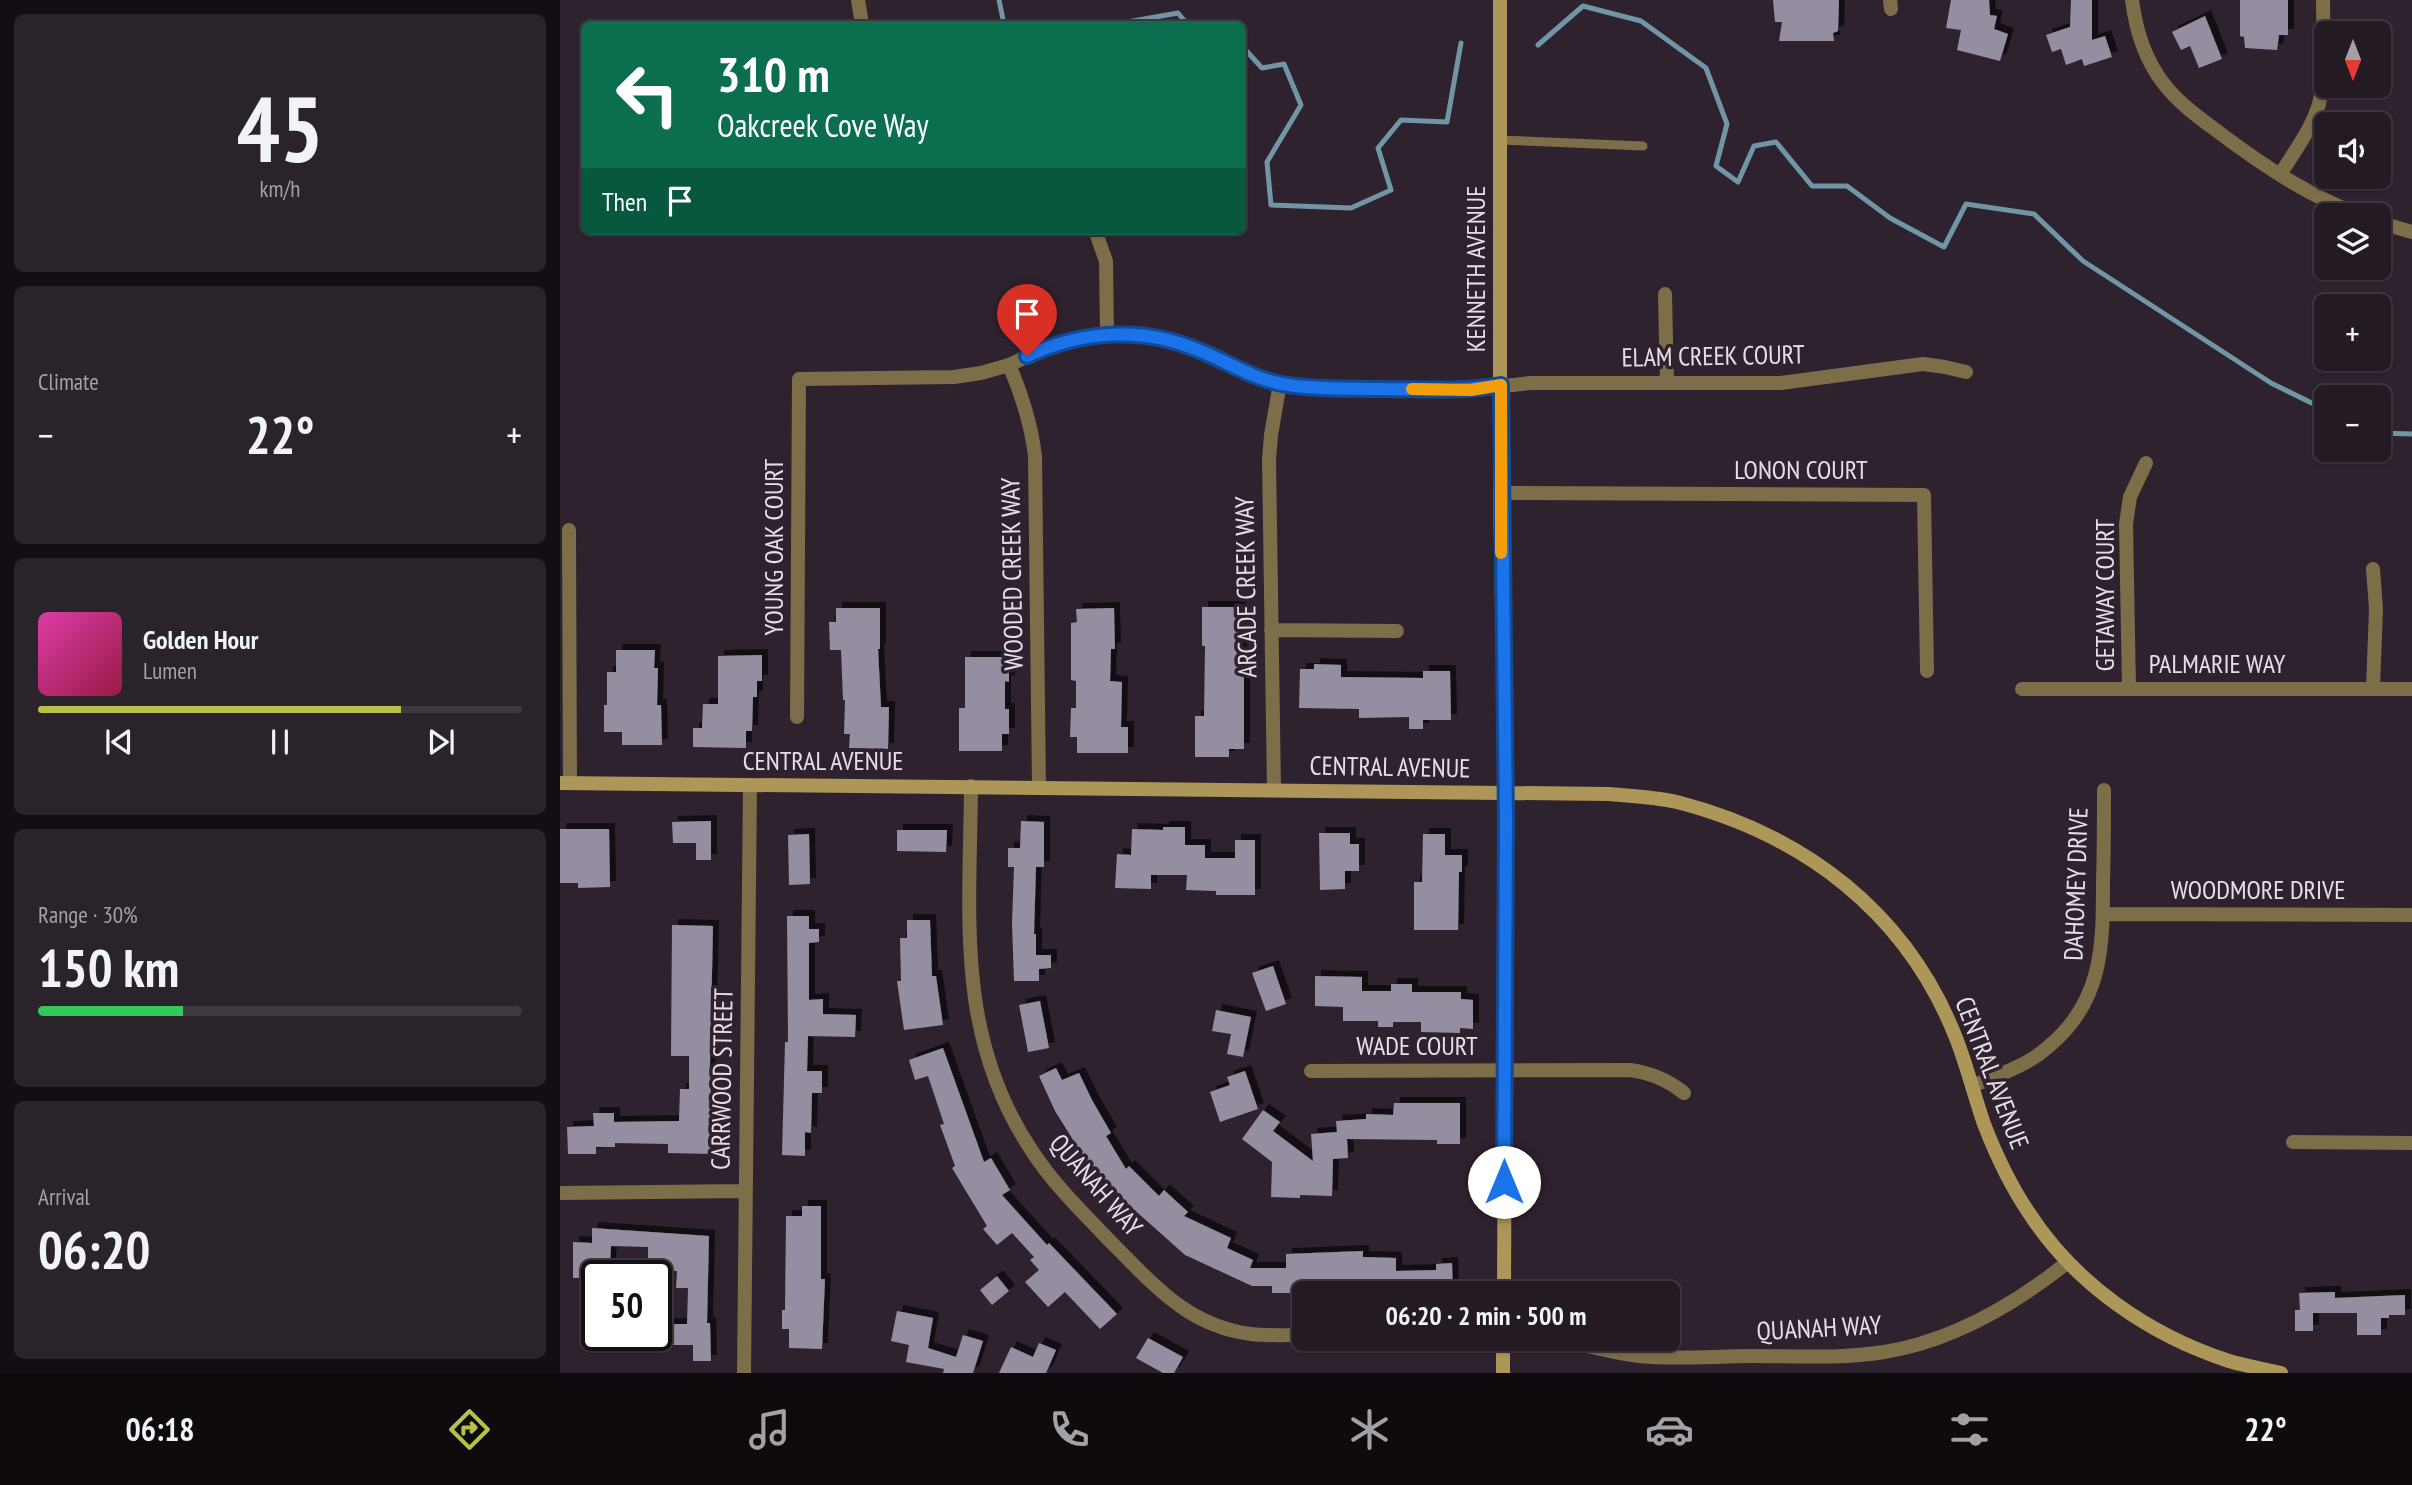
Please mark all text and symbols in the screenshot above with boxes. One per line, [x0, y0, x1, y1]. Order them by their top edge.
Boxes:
north arrow [2314, 21, 2390, 98]
map controls [2314, 21, 2391, 462]
text: 310 m [717, 42, 830, 106]
icon: left [602, 49, 693, 140]
text: 45 [237, 69, 324, 187]
text: Oakcreek Cove Way [717, 104, 929, 146]
button: sound [2314, 112, 2391, 189]
text: km/h [260, 174, 300, 203]
icon: arrive [661, 182, 699, 220]
text: Then [602, 185, 647, 218]
street label: KENNETH AVENUE [1459, 186, 1492, 352]
button: layers [2314, 203, 2391, 280]
pin [997, 284, 1057, 356]
button: + [2314, 294, 2391, 371]
icon: arrive [1008, 295, 1046, 333]
street label: ELAM CREEK COURT [1621, 337, 1805, 374]
text: Climate [38, 367, 99, 396]
button: − [2314, 385, 2391, 462]
text: 22° [246, 401, 314, 468]
text: − [38, 410, 54, 459]
text: + [506, 410, 522, 459]
street label: LONON COURT [1734, 453, 1868, 486]
street label: YOUNG OAK COURT [757, 458, 790, 635]
street label: WOODED CREEK WAY [993, 477, 1030, 671]
street label: ARCADE CREEK WAY [1227, 496, 1264, 678]
street label: GETAWAY COURT [2088, 518, 2121, 671]
text: Golden Hour [143, 623, 258, 656]
street label: PALMARIE WAY [2149, 647, 2285, 680]
text: Lumen [143, 656, 197, 685]
icon: previous [100, 723, 138, 761]
icon: pause [261, 723, 299, 761]
icon: next [422, 723, 460, 761]
street label: CENTRAL AVENUE [743, 744, 903, 777]
street label: CENTRAL AVENUE [1309, 749, 1471, 784]
street label: DAHOMEY DRIVE [2056, 807, 2095, 961]
street label: WOODMORE DRIVE [2171, 873, 2345, 906]
text: Range · 30% [38, 900, 138, 929]
text: 150 km [38, 934, 179, 1001]
street label: CARRWOOD STREET [703, 988, 740, 1170]
street label: CENTRAL AVENUE [1948, 992, 2037, 1154]
street label: WADE COURT [1356, 1029, 1478, 1062]
street label: QUANAH WAY [1043, 1127, 1150, 1243]
position arrow [1467, 1145, 1541, 1219]
text: Arrival [38, 1182, 90, 1211]
text: 06:20 [38, 1216, 150, 1283]
speed limit sign: 50 [581, 1260, 672, 1351]
text: 06:20 · 2 min · 500 m [1386, 1299, 1586, 1332]
street label: QUANAH WAY [1756, 1308, 1882, 1347]
icon: directions [445, 1405, 494, 1454]
icon: music [745, 1405, 794, 1454]
icon: phone [1045, 1405, 1094, 1454]
icon: climate [1345, 1405, 1394, 1454]
icon: car [1645, 1405, 1694, 1454]
icon: filters [1945, 1405, 1994, 1454]
text: 06:18 [125, 1408, 195, 1450]
text: 22° [2244, 1408, 2287, 1450]

